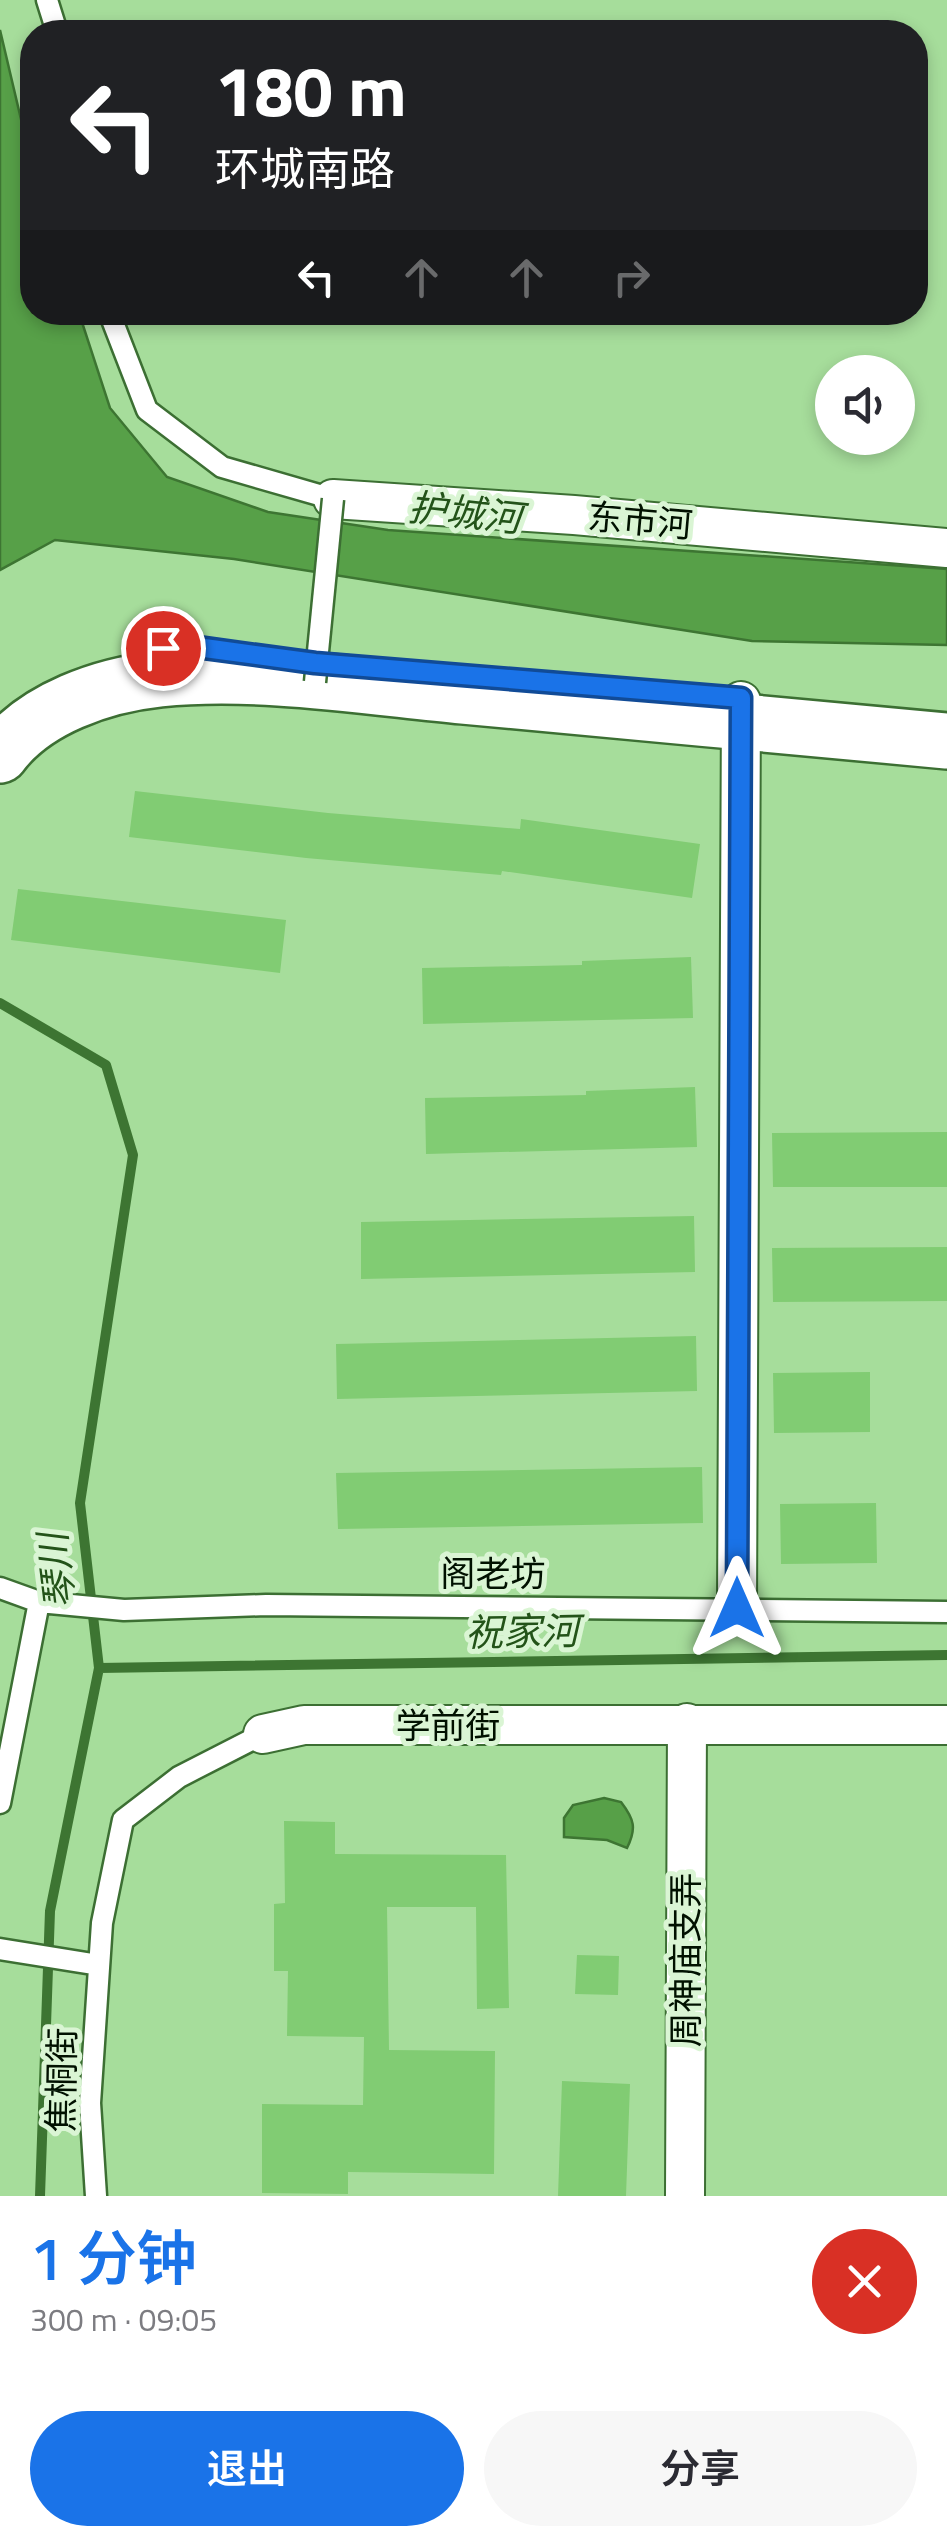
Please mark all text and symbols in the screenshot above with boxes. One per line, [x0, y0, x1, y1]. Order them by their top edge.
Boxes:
text: 180 m [215, 37, 407, 143]
icon: left [50, 60, 180, 190]
text: 环城南路 [215, 134, 395, 202]
icon: left [289, 250, 344, 305]
icon: ahead [394, 250, 449, 305]
icon: ahead [499, 250, 554, 305]
icon: right [604, 250, 659, 305]
map controls [815, 355, 915, 455]
button: sound [815, 355, 915, 455]
water label: 护城河 [405, 477, 532, 548]
street label: 东市河 [585, 489, 695, 551]
pin [121, 606, 206, 691]
icon: arrive [136, 621, 191, 676]
water label: 琴川 [22, 1526, 89, 1612]
street label: 阁老坊 [440, 1546, 546, 1600]
position arrow [685, 1556, 789, 1660]
water label: 祝家河 [464, 1601, 586, 1661]
street label: 学前街 [395, 1698, 501, 1752]
street label: 周神庙支弄 [658, 1872, 712, 2048]
street label: 焦桐街 [33, 2027, 89, 2133]
text: 1 分钟 [30, 2212, 197, 2303]
button: close [812, 2229, 917, 2334]
text: 300 m · 09:05 [30, 2295, 217, 2343]
button: 退出 [30, 2411, 464, 2526]
button: 分享 [484, 2411, 917, 2526]

